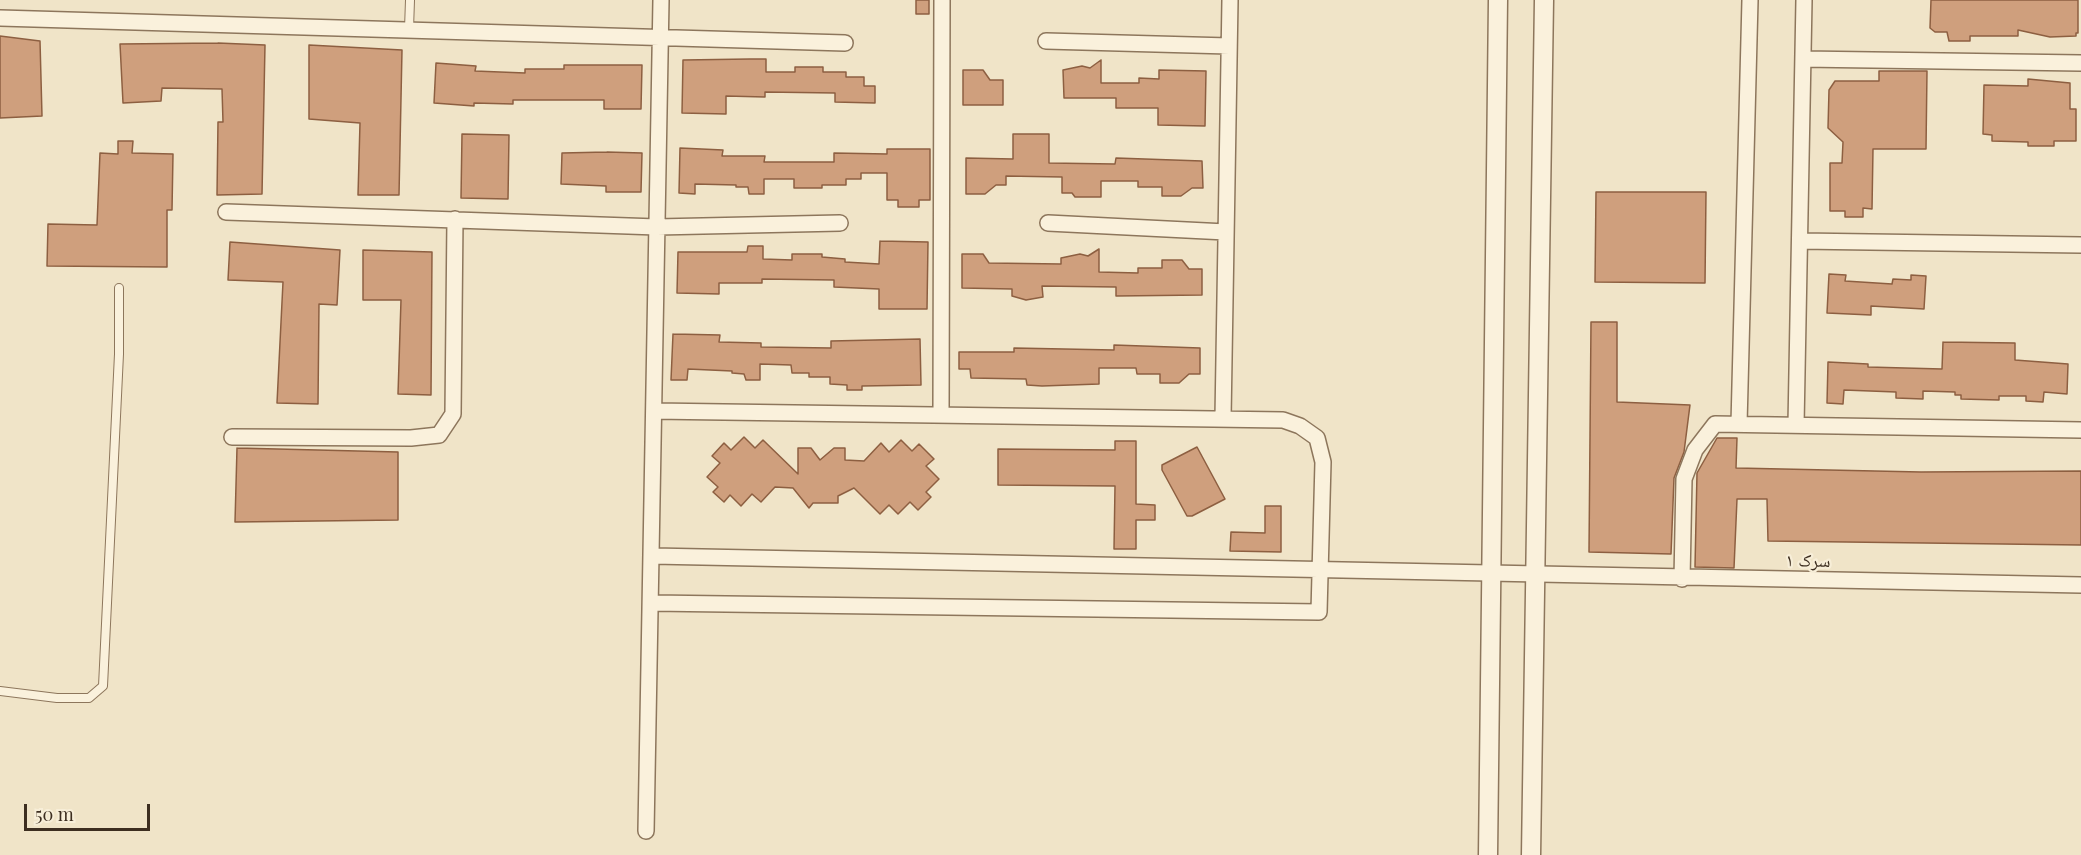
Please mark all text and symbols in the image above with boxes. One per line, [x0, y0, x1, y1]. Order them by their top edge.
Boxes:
street label: سرک ۱ [1785, 550, 1831, 572]
scale bar [27, 792, 153, 830]
text: 50 m [35, 802, 74, 826]

